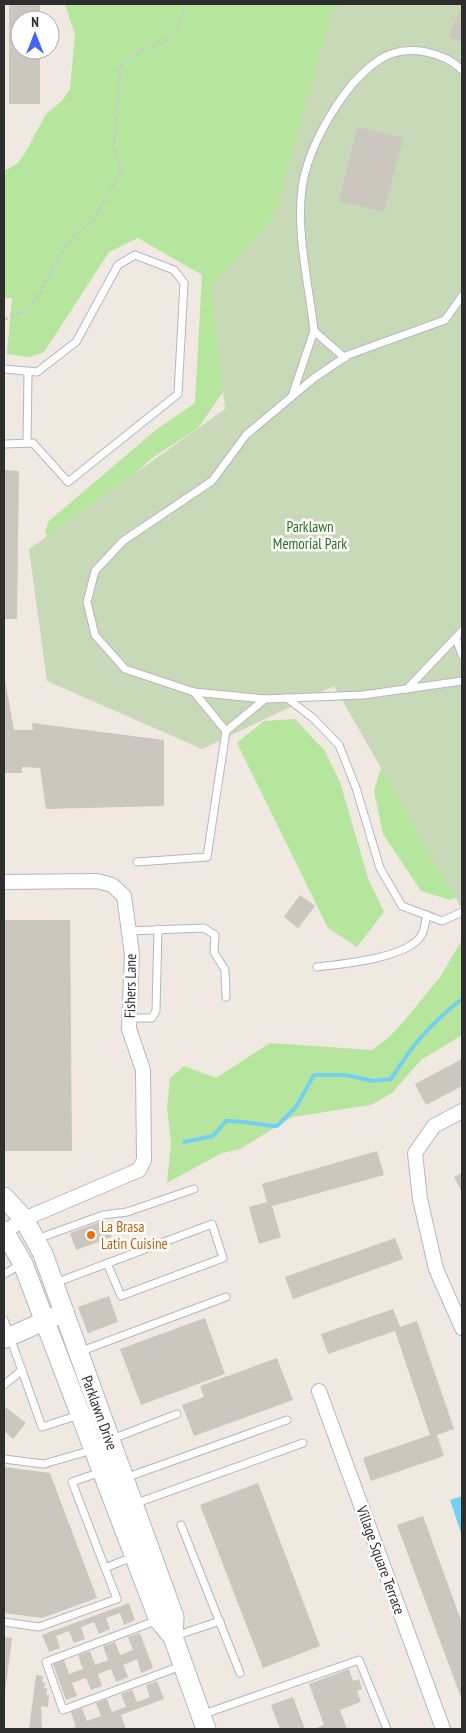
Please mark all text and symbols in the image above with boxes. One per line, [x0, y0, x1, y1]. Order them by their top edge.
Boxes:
north arrow [10, 10, 60, 60]
text: N [31, 13, 39, 31]
park label: Parklawn Memorial Park [273, 517, 347, 553]
street label: Fishers Lane [120, 954, 140, 1018]
place label: La Brasa Latin Cuisine [101, 1217, 168, 1253]
marker: La Brasa Latin Cuisine [85, 1229, 97, 1241]
street label: Parklawn Drive [78, 1373, 122, 1452]
street label: Village Square Terrace [352, 1502, 409, 1617]

